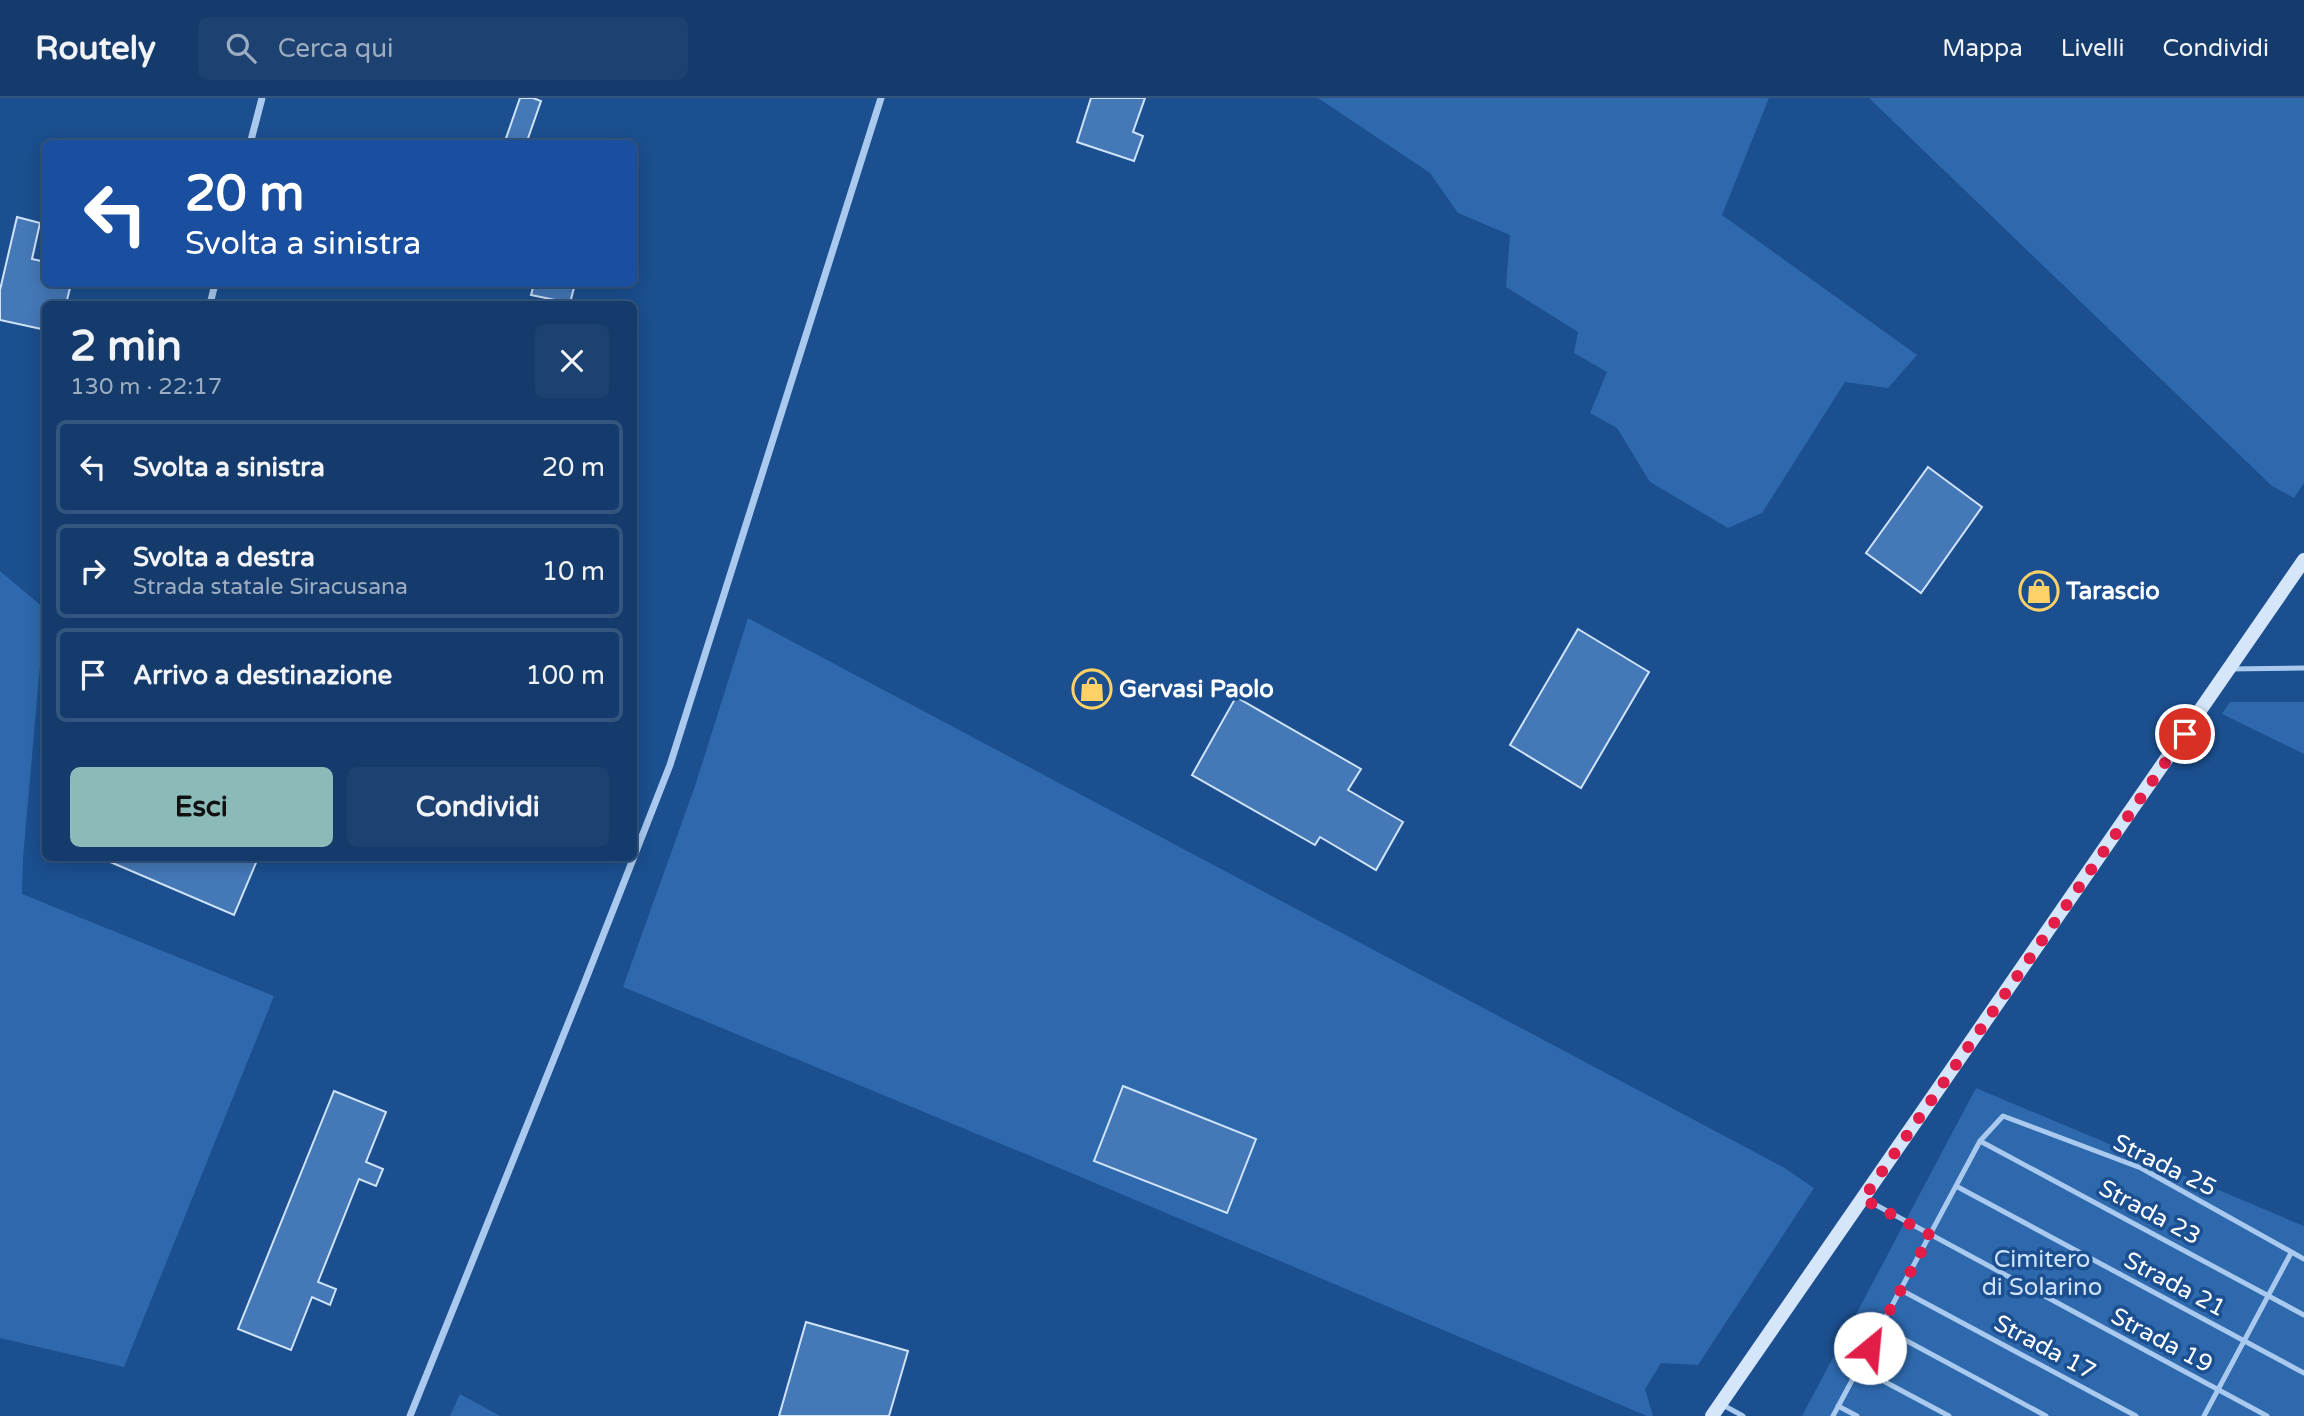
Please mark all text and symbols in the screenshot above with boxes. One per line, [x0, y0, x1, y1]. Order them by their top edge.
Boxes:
search box [198, 17, 688, 80]
text: Routely [35, 29, 156, 68]
icon: search [222, 29, 260, 67]
text: Cerca qui [278, 33, 394, 64]
text: Mappa [1942, 34, 2023, 63]
text: Livelli [2061, 34, 2125, 63]
text: Condividi [2163, 34, 2269, 63]
text: 20 m [185, 165, 304, 224]
icon: left [70, 168, 161, 259]
text: Svolta a sinistra [185, 225, 421, 263]
text: 2 min [70, 321, 182, 372]
button: close [535, 324, 609, 398]
text: 130 m · 22:17 [70, 373, 222, 401]
icon: left [74, 448, 112, 486]
text: Svolta a sinistra [133, 452, 325, 483]
text: 20 m [542, 452, 605, 483]
text: Svolta a destra [133, 542, 315, 573]
icon: right [74, 552, 112, 590]
text: 10 m [542, 556, 605, 587]
shop icon: Tarascio [2018, 570, 2060, 612]
text: Strada statale Siracusana [133, 573, 408, 601]
place label: Tarascio [2065, 577, 2160, 606]
icon: arrive [74, 656, 112, 694]
text: Arrivo a destinazione [133, 660, 392, 691]
text: 100 m [525, 660, 605, 691]
shop icon: Gervasi Paolo [1071, 668, 1113, 710]
place label: Gervasi Paolo [1119, 675, 1274, 704]
pin [2155, 704, 2215, 764]
icon: arrive [2166, 715, 2204, 753]
button: Esci [70, 767, 333, 847]
button: Condividi [347, 767, 609, 847]
street label: Strada 25 [2108, 1128, 2221, 1203]
street label: Strada 23 [2094, 1174, 2206, 1251]
park label: Cimitero di Solarino [1982, 1245, 2102, 1302]
street label: Strada 21 [2119, 1246, 2231, 1323]
street label: Strada 19 [2106, 1302, 2218, 1379]
street label: Strada 17 [1989, 1309, 2101, 1386]
position arrow [1833, 1311, 1907, 1385]

